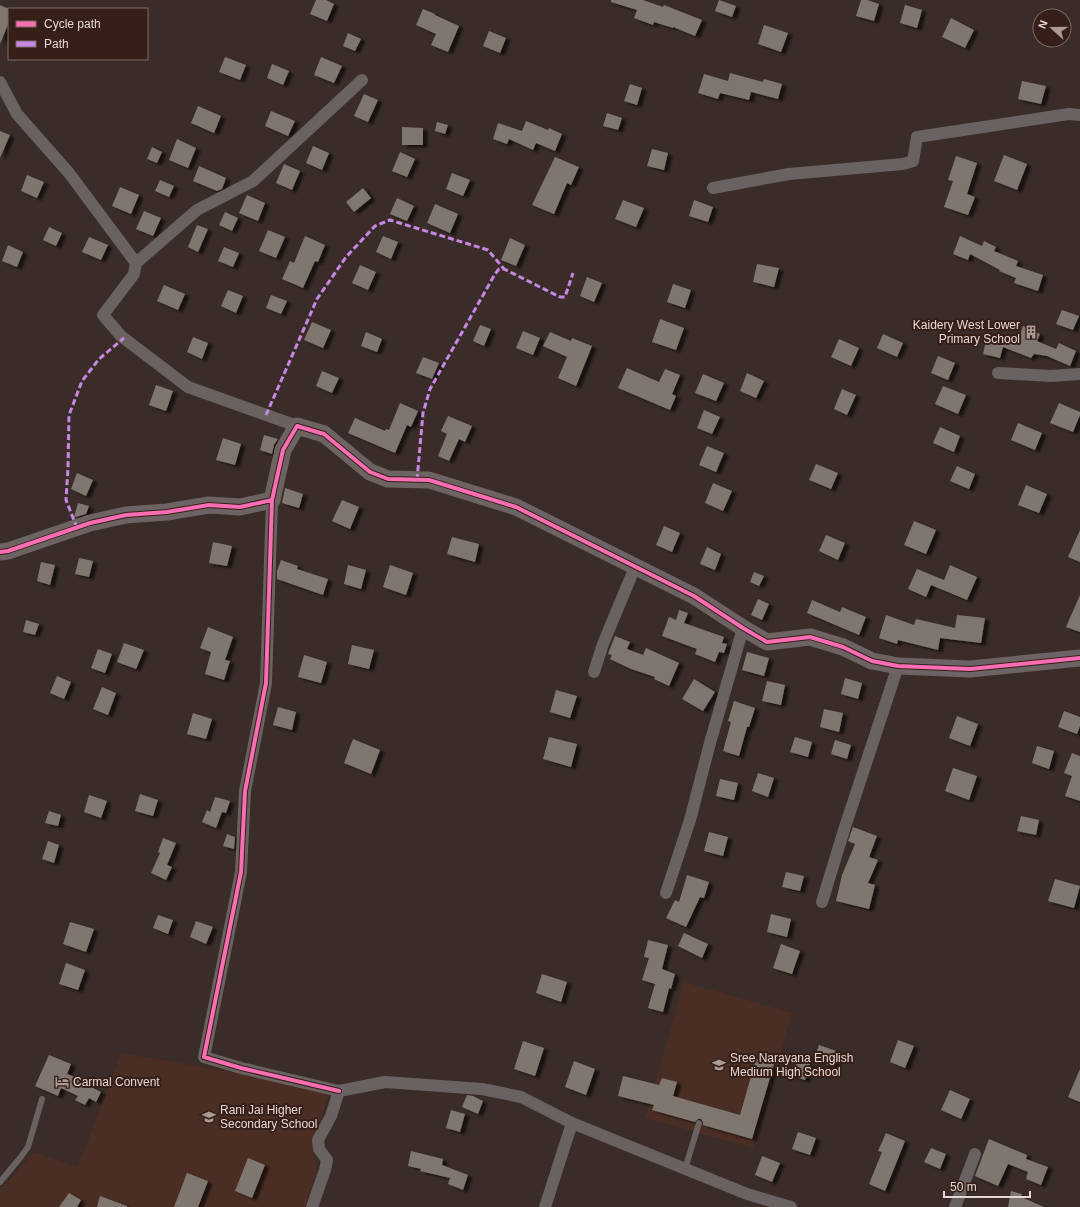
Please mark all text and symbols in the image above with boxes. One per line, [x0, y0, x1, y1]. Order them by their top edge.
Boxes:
legend [8, 8, 148, 60]
north arrow [1032, 8, 1072, 48]
text: Cycle path [44, 17, 101, 31]
text: N [1036, 19, 1050, 30]
text: Path [44, 37, 69, 51]
place label: Kaidery West Lower Primary School [913, 318, 1020, 346]
building icon: Kaidery West Lower Primary School [1023, 324, 1039, 340]
place label: Sree Narayana English Medium High School [730, 1051, 853, 1079]
school or university icon: Sree Narayana English Medium High School [711, 1057, 727, 1073]
hotel icon: Carmal Convent [54, 1074, 70, 1090]
place label: Carmal Convent [73, 1075, 160, 1089]
place label: Rani Jai Higher Secondary School [220, 1103, 317, 1131]
school or university icon: Rani Jai Higher Secondary School [201, 1109, 217, 1125]
scale bar [944, 1173, 1030, 1199]
text: 50 m [950, 1180, 977, 1194]

